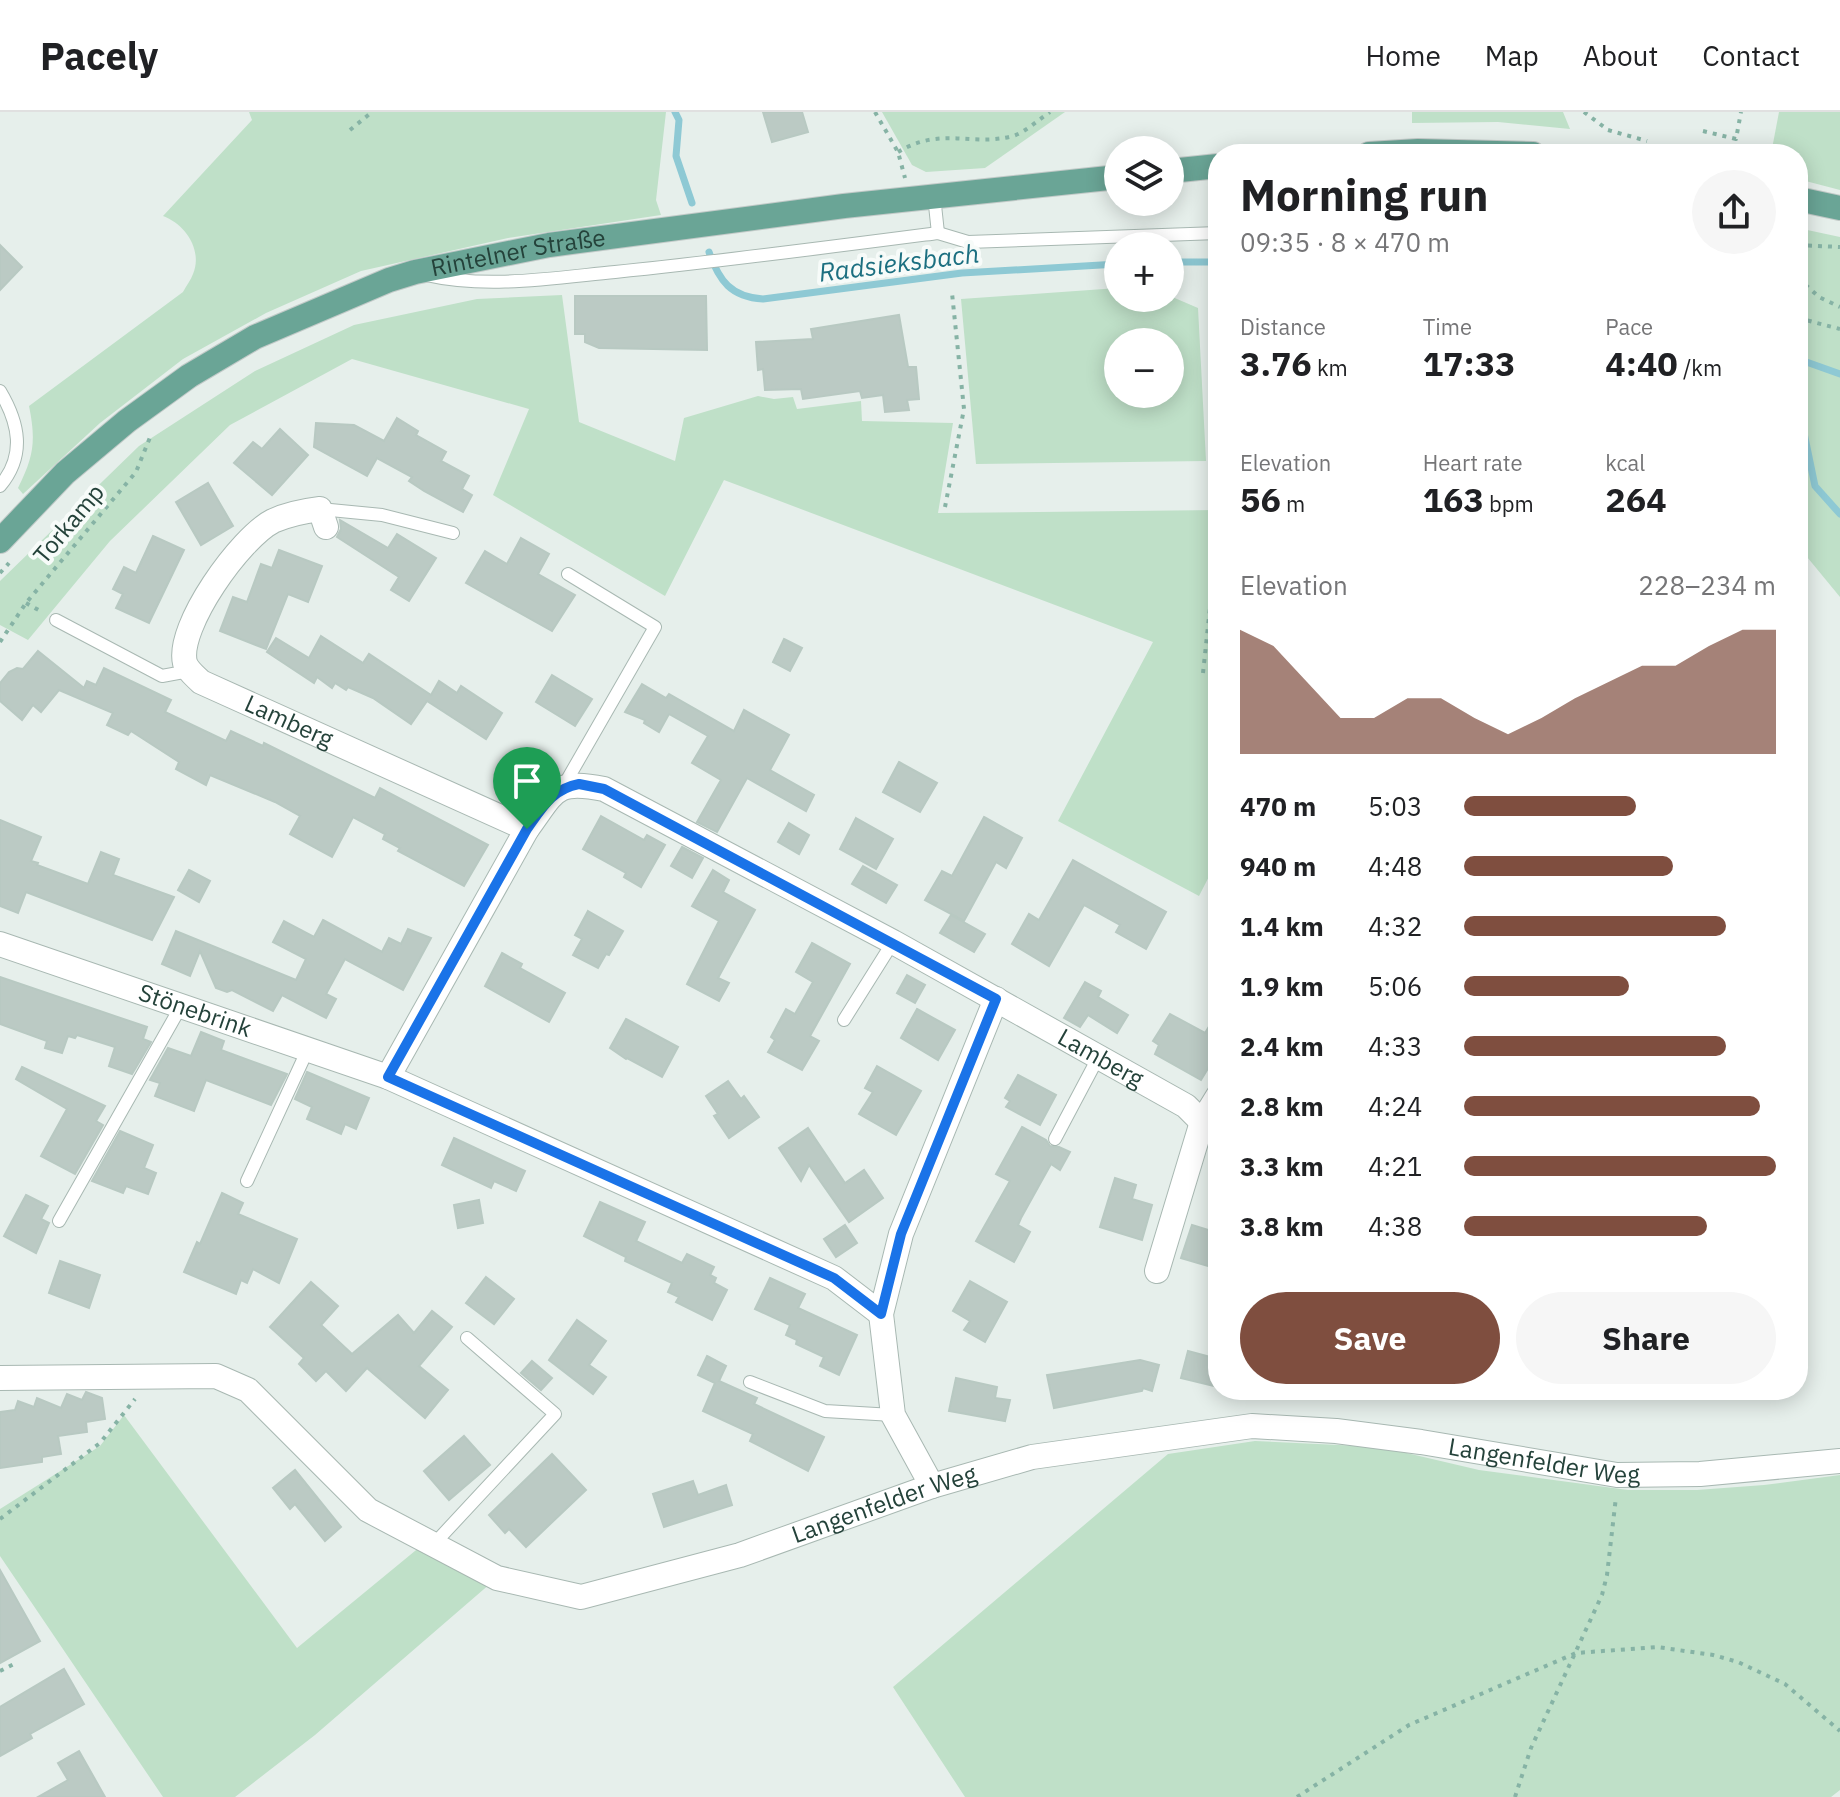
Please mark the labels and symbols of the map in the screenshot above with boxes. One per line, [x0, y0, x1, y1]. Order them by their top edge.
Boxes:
street label: Rintelner Straße [428, 221, 607, 283]
water label: Radsieksbach [817, 235, 981, 289]
street label: Torkamp [26, 477, 111, 570]
street label: Lamberg [240, 687, 339, 755]
pin [493, 747, 561, 829]
street label: Stönebrink [134, 976, 256, 1044]
street label: Lamberg [1052, 1020, 1150, 1094]
street label: Langenfelder Weg [1446, 1430, 1640, 1490]
street label: Langenfelder Weg [787, 1457, 980, 1550]

